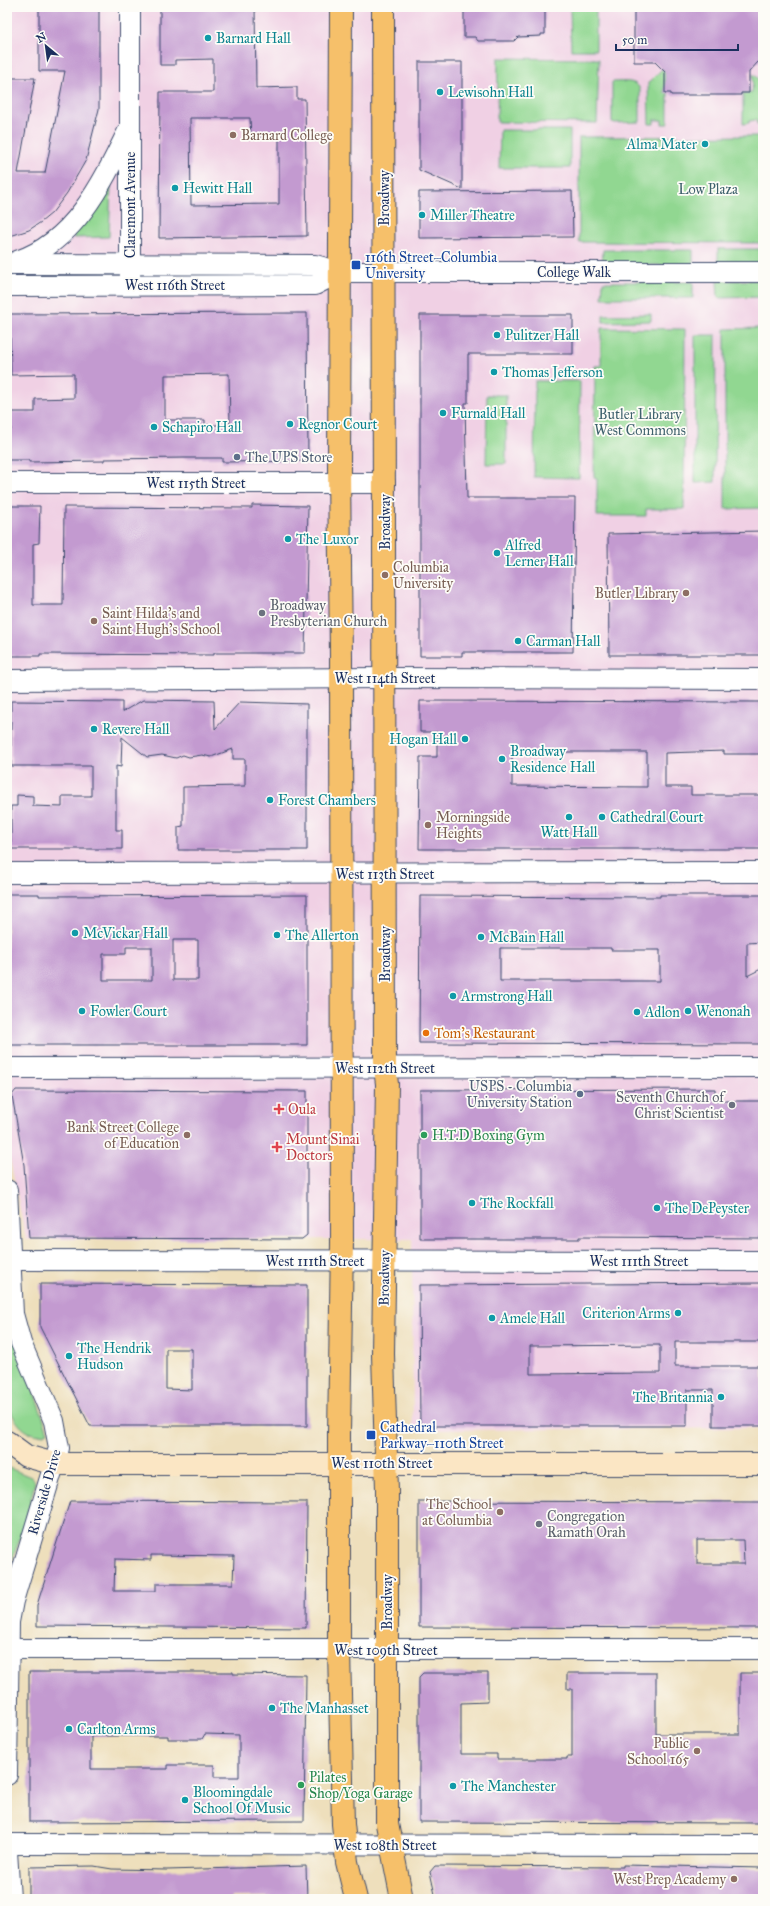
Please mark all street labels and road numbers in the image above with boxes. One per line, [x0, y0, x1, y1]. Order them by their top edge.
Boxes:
street label: Claremont Avenue [122, 152, 139, 258]
street label: Broadway [376, 170, 393, 226]
street label: College Walk [537, 264, 612, 281]
street label: West 116th Street [125, 277, 225, 294]
street label: West 115th Street [146, 475, 246, 492]
street label: Broadway [377, 494, 394, 550]
street label: West 114th Street [334, 670, 436, 687]
street label: West 113th Street [336, 866, 434, 883]
street label: Broadway [377, 926, 394, 982]
street label: West 112th Street [335, 1060, 435, 1077]
street label: Broadway [376, 1250, 393, 1306]
street label: West 111th Street [266, 1253, 364, 1270]
street label: West 111th Street [590, 1253, 688, 1270]
street label: Riverside Drive [24, 1447, 65, 1537]
street label: West 110th Street [331, 1455, 433, 1472]
street label: Broadway [379, 1574, 396, 1630]
street label: West 109th Street [334, 1642, 438, 1659]
street label: West 108th Street [333, 1837, 437, 1854]

